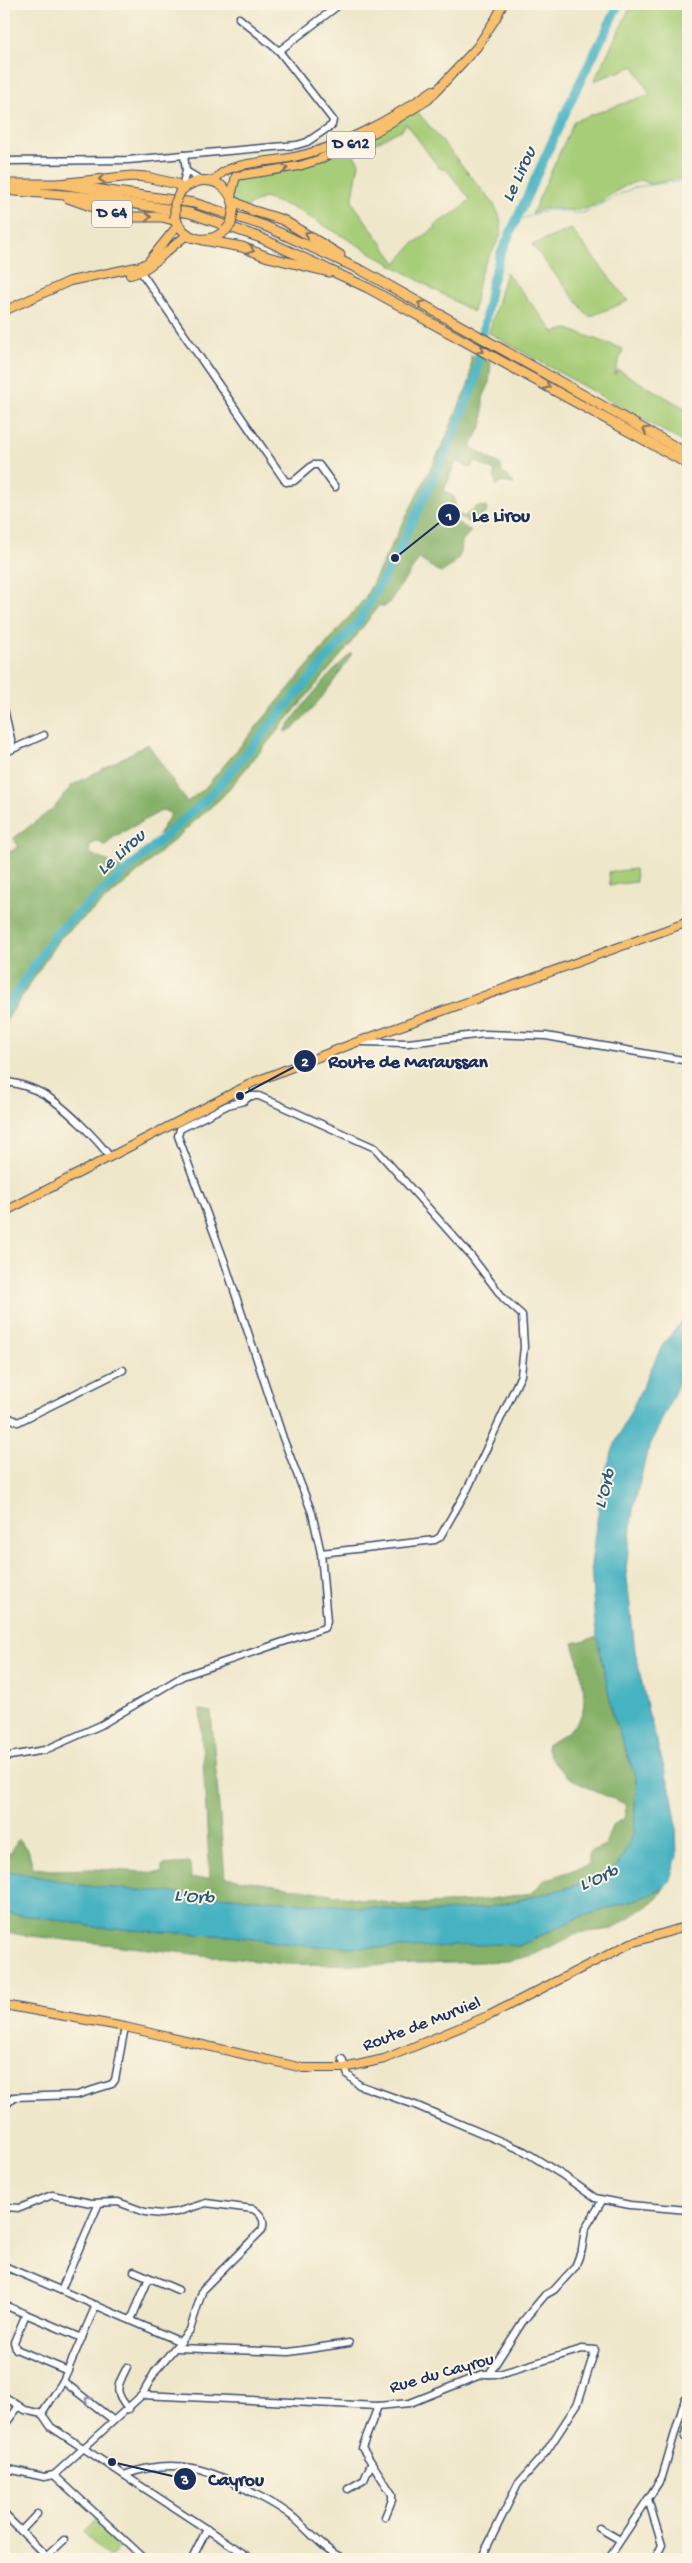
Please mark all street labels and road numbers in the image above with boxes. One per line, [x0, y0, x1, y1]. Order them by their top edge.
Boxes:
road number: D 612 [327, 132, 375, 158]
road number: D 64 [92, 200, 132, 228]
street label: Route de Murviel [360, 1993, 484, 2057]
street label: Rue du Cayrou [387, 2349, 497, 2399]

